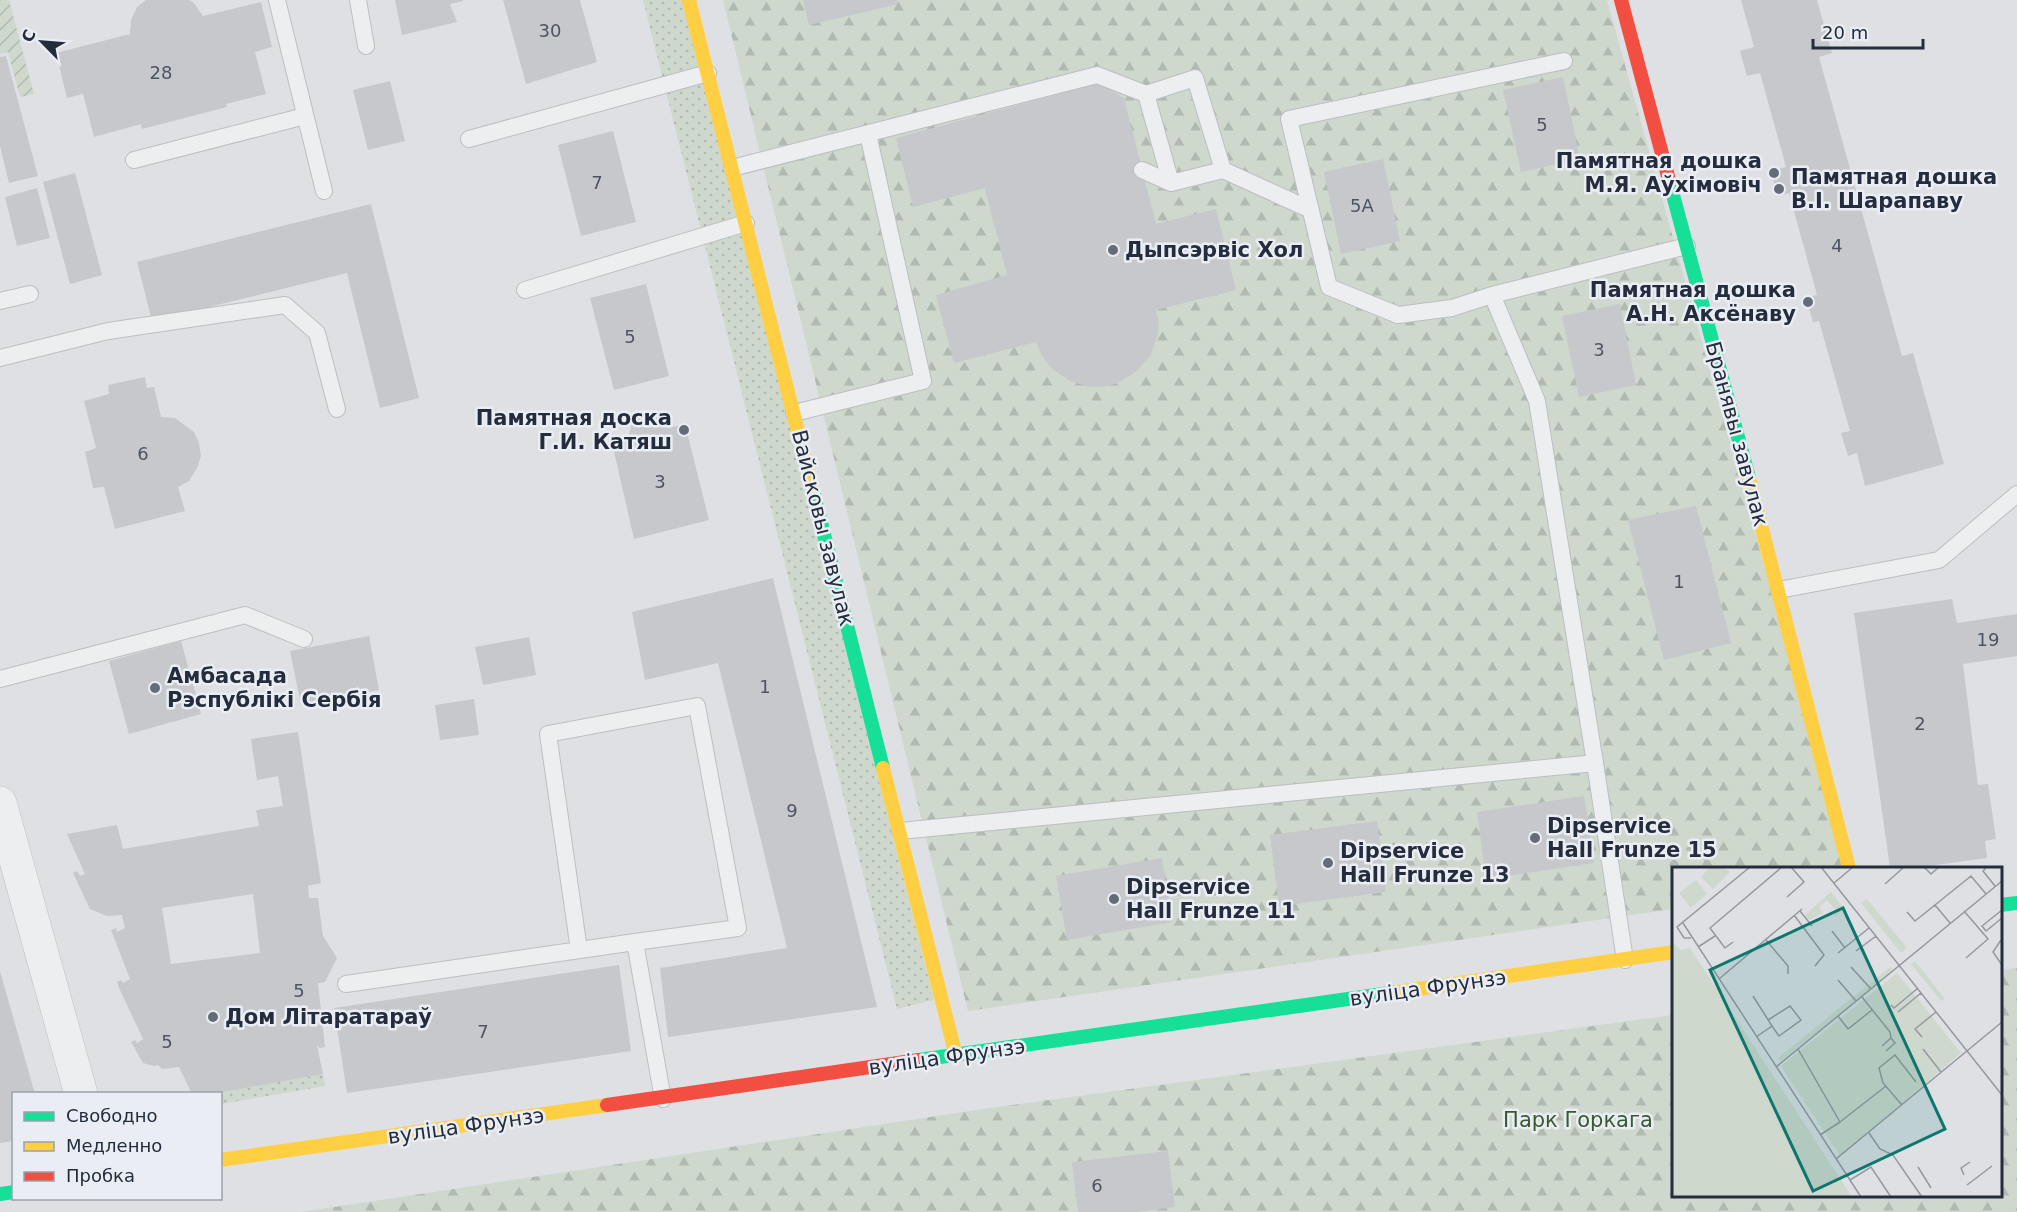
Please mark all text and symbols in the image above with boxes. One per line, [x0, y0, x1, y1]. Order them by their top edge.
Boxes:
north arrow [12, 12, 72, 72]
scale bar [1813, 12, 1922, 50]
house number: 30 [539, 20, 561, 41]
text: 20 m [1822, 22, 1868, 43]
text: С [18, 27, 40, 45]
house number: 28 [150, 62, 172, 83]
house number: 5 [1536, 114, 1548, 135]
place label: Памятная дошка М.Я. Аўхімовіч [1556, 149, 1762, 197]
place label: Памятная дошка В.І. Шарапаву [1791, 165, 1997, 213]
marker: Памятная дошка М.Я. Аўхімовіч [1767, 166, 1781, 180]
house number: 7 [591, 172, 603, 193]
marker: Памятная дошка В.І. Шарапаву [1772, 182, 1786, 196]
house number: 5А [1350, 195, 1375, 216]
house number: 4 [1831, 235, 1843, 256]
place label: Дыпсэрвіс Хол [1125, 238, 1303, 262]
marker: Дыпсэрвіс Хол [1106, 243, 1120, 257]
place label: Памятная дошка А.Н. Аксёнаву [1590, 278, 1796, 326]
marker: Памятная дошка А.Н. Аксёнаву [1801, 295, 1815, 309]
house number: 5 [624, 326, 636, 347]
house number: 3 [1593, 339, 1605, 360]
street label: Бранявы завулак [1701, 339, 1773, 529]
place label: Памятная доска Г.И. Катяш [476, 406, 672, 454]
marker: Памятная доска Г.И. Катяш [677, 423, 691, 437]
street label: Вайсковы завулак [787, 427, 859, 629]
house number: 6 [137, 443, 149, 464]
house number: 3 [654, 471, 666, 492]
house number: 1 [1673, 571, 1685, 592]
house number: 19 [1977, 629, 1999, 650]
place label: Амбасада Рэспублікі Сербія [167, 664, 382, 712]
house number: 1 [759, 676, 771, 697]
marker: Амбасада Рэспублікі Сербія [148, 681, 162, 695]
house number: 2 [1914, 713, 1926, 734]
house number: 9 [786, 800, 798, 821]
place label: Dipservice Hall Frunze 15 [1547, 814, 1717, 862]
marker: Dipservice Hall Frunze 15 [1528, 831, 1542, 845]
place label: Dipservice Hall Frunze 13 [1340, 839, 1510, 887]
marker: Dipservice Hall Frunze 13 [1321, 856, 1335, 870]
inset map [1672, 867, 2002, 1197]
place label: Dipservice Hall Frunze 11 [1126, 875, 1296, 923]
marker: Dipservice Hall Frunze 11 [1107, 892, 1121, 906]
street label: вуліца Фрунзэ [1348, 965, 1508, 1011]
house number: 5 [293, 980, 305, 1001]
place label: Дом Літаратараў [225, 1005, 432, 1029]
marker: Дом Літаратараў [206, 1010, 220, 1024]
house number: 7 [477, 1021, 489, 1042]
house number: 5 [161, 1031, 173, 1052]
street label: вуліца Фрунзэ [867, 1034, 1027, 1080]
legend [12, 1092, 222, 1200]
street label: вуліца Фрунзэ [386, 1103, 546, 1149]
text: Свободно [66, 1105, 158, 1126]
park label: Парк Горкага [1503, 1108, 1653, 1132]
text: Медленно [66, 1135, 162, 1156]
text: Пробка [66, 1165, 135, 1186]
house number: 6 [1091, 1175, 1103, 1196]

